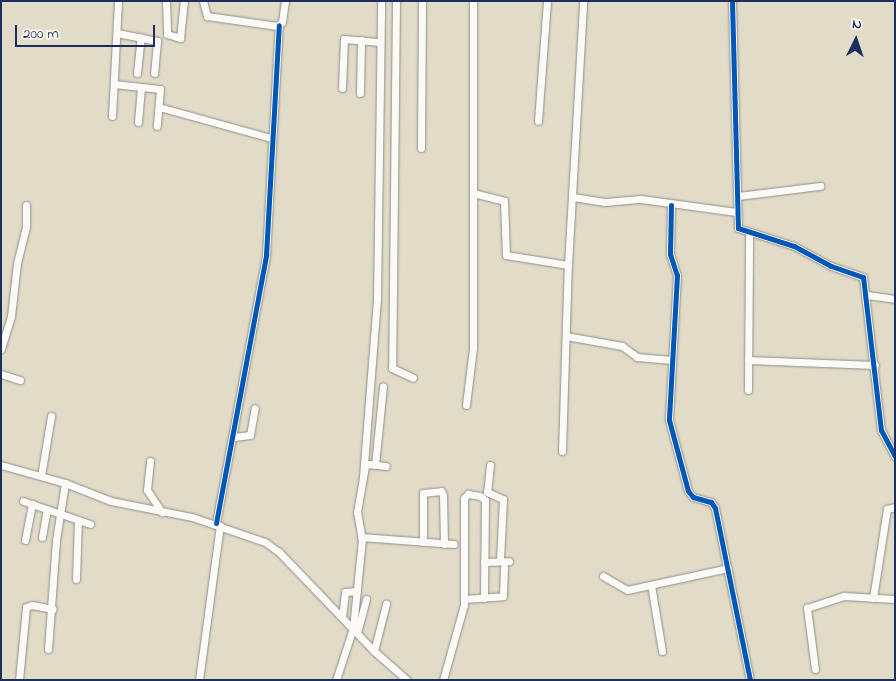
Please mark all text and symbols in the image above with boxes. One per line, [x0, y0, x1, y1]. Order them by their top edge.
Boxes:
text: N [852, 14, 863, 35]
scale bar [18, 15, 158, 47]
north arrow [831, 15, 881, 65]
text: 200 m [23, 23, 59, 45]

